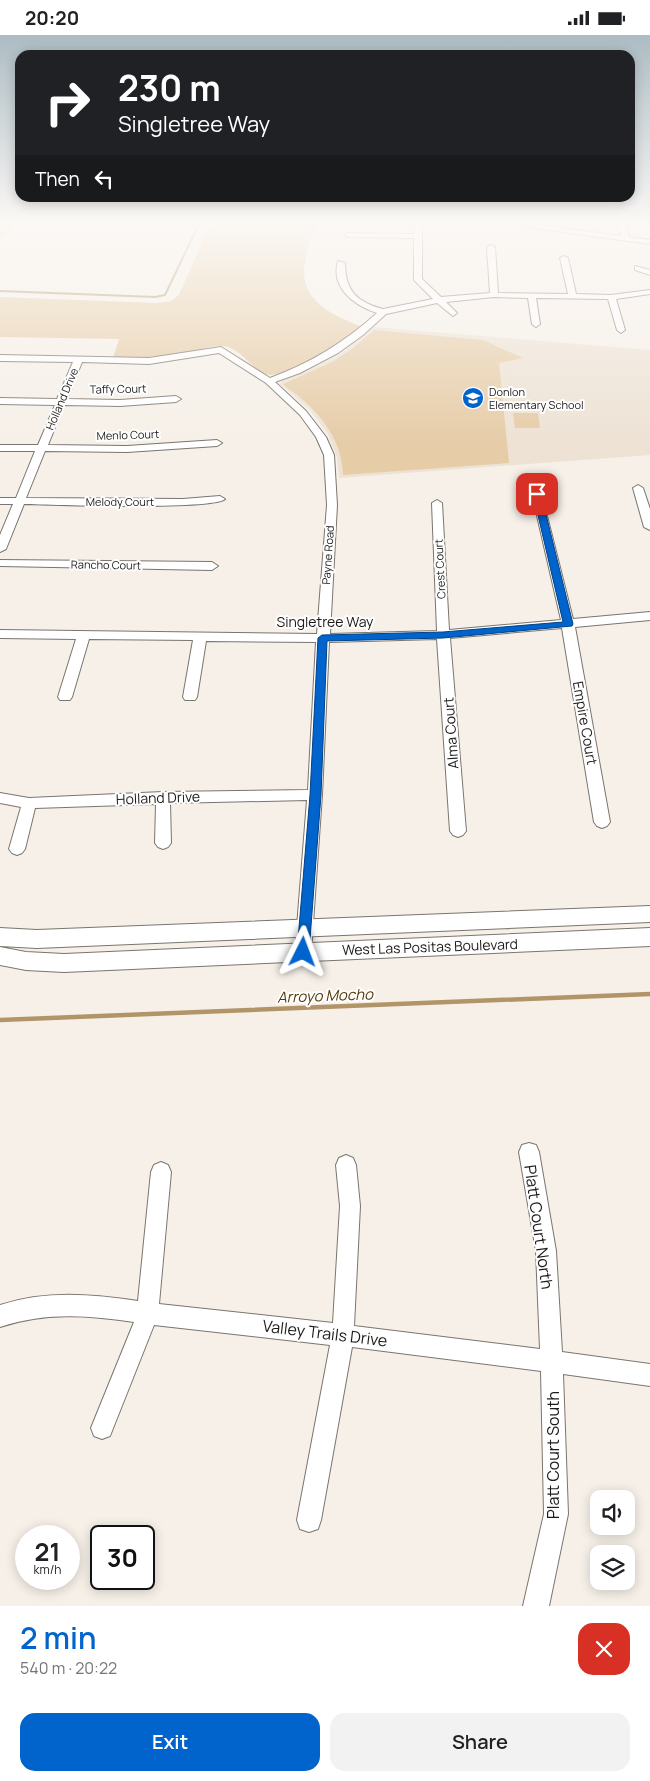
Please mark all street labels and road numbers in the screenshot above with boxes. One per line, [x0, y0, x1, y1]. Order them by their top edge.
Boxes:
street label: Holland Drive [42, 365, 82, 432]
street label: Taffy Court [90, 381, 146, 396]
street label: Menlo Court [96, 426, 160, 443]
street label: Melody Court [86, 494, 154, 509]
street label: Payne Road [318, 525, 337, 585]
street label: Crest Court [430, 539, 449, 599]
street label: Rancho Court [71, 556, 141, 573]
street label: Singletree Way [277, 612, 374, 631]
street label: Empire Court [569, 680, 602, 767]
street label: Alma Court [438, 696, 462, 770]
street label: Holland Drive [116, 787, 200, 808]
street label: West Las Positas Boulevard [342, 934, 518, 959]
street label: Platt Court North [519, 1163, 559, 1291]
street label: Valley Trails Drive [261, 1314, 389, 1352]
street label: Platt Court South [542, 1391, 564, 1519]

